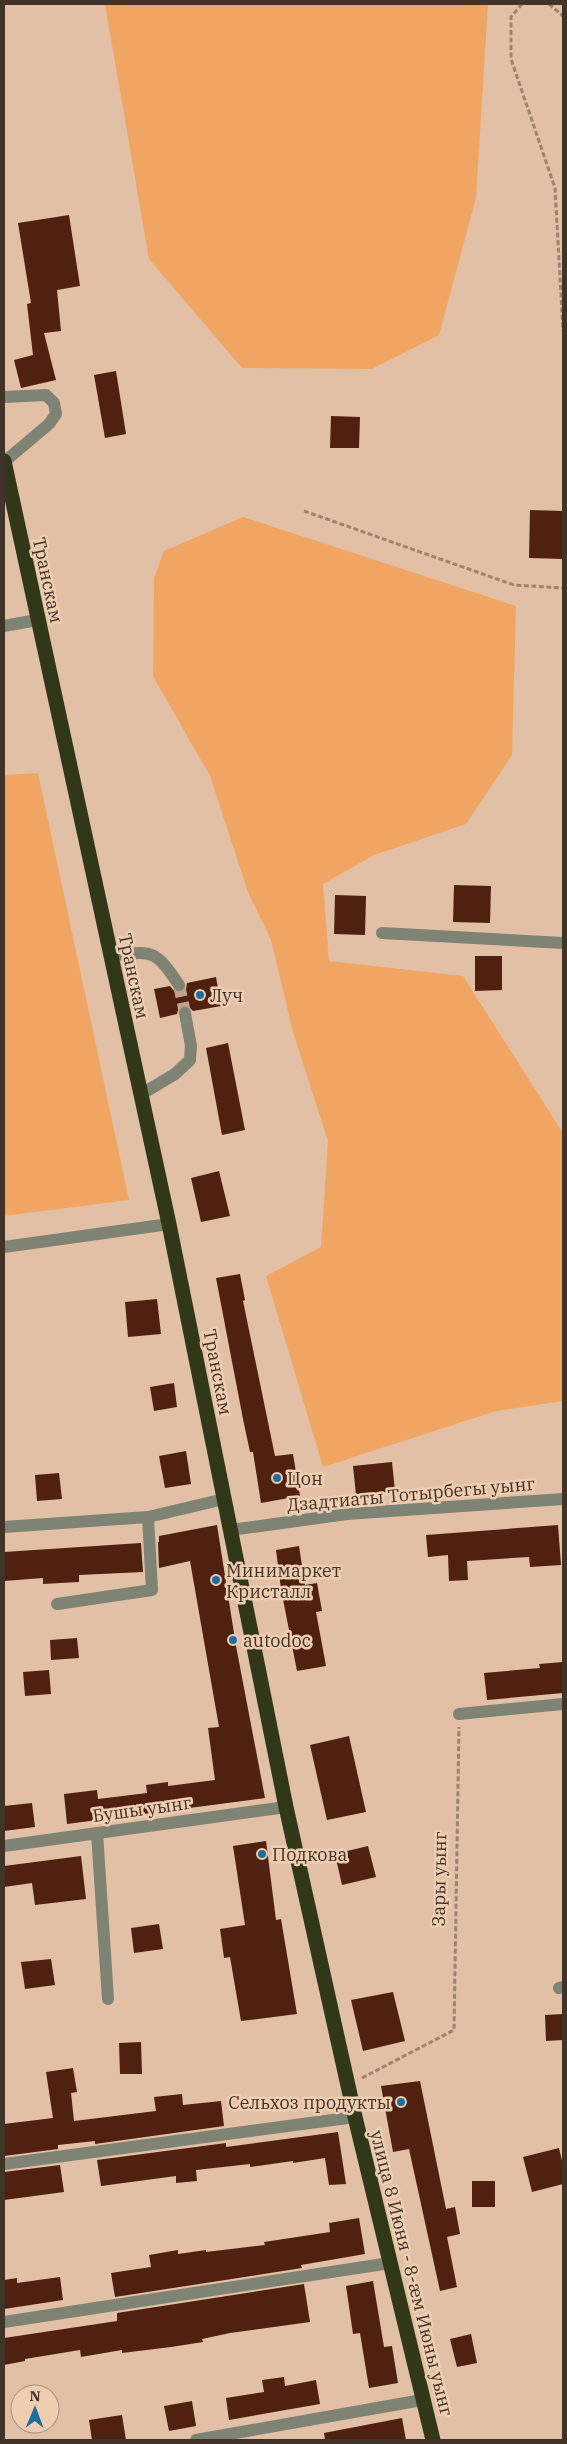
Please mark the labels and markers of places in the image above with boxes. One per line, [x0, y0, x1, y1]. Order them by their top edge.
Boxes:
place label: Луч [210, 984, 243, 1007]
marker: Луч [194, 989, 206, 1001]
place label: Цон [287, 1467, 323, 1490]
marker: Цон [271, 1472, 283, 1484]
place label: Минимаркет Кристалл [226, 1559, 341, 1603]
marker: Минимаркет Кристалл [210, 1574, 222, 1586]
place label: autodoc [243, 1629, 311, 1652]
marker: autodoc [227, 1634, 239, 1646]
place label: Подкова [272, 1843, 348, 1866]
marker: Подкова [256, 1848, 268, 1860]
place label: Сельхоз продукты [228, 2091, 391, 2114]
marker: Сельхоз продукты [395, 2096, 407, 2108]

